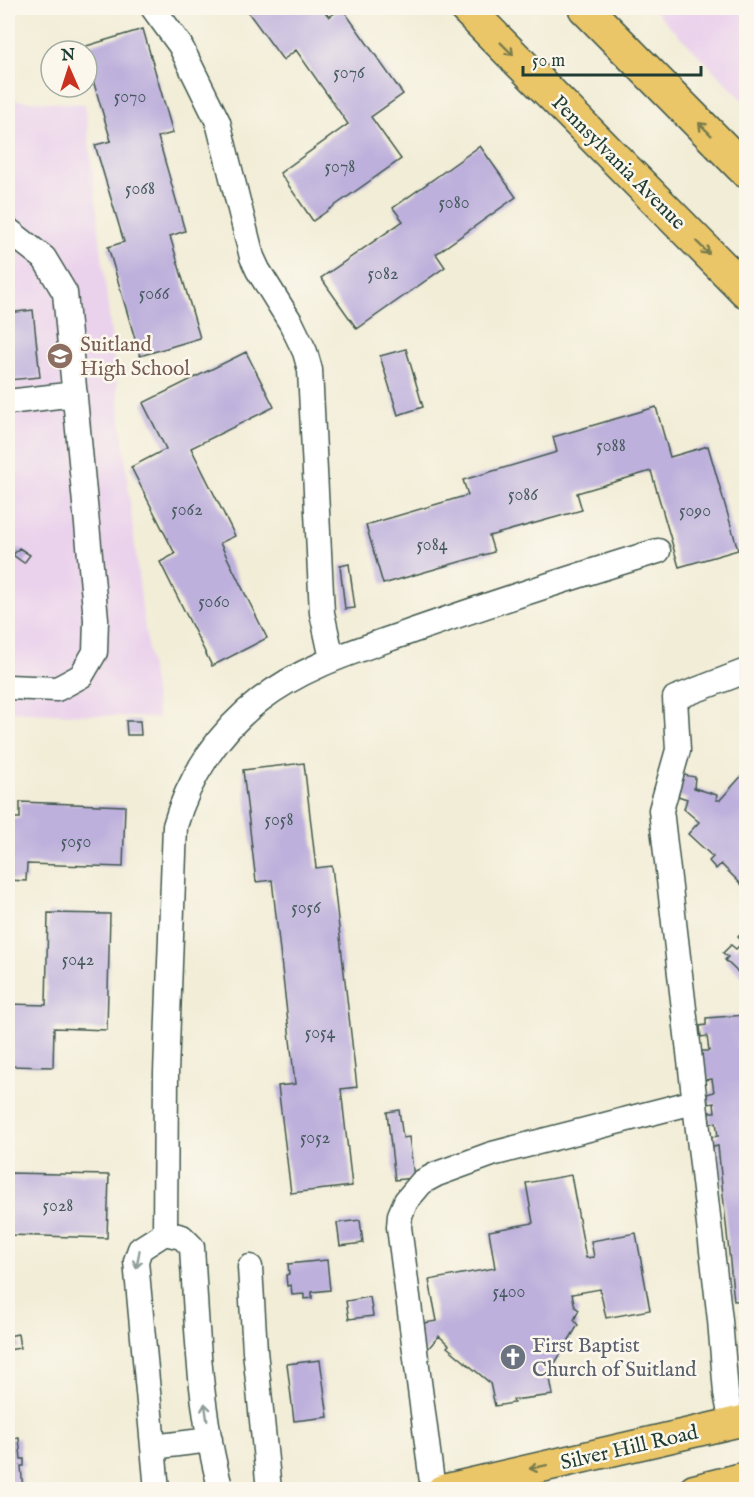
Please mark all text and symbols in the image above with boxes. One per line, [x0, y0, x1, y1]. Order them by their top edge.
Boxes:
north arrow [39, 39, 99, 99]
scale bar [523, 39, 702, 77]
one-way arrow [500, 42, 515, 57]
text: N [60, 46, 76, 66]
text: 50 m [532, 50, 565, 73]
house number: 5076 [333, 62, 365, 85]
house number: 5070 [114, 86, 146, 109]
street label: Pennsylvania Avenue [545, 90, 691, 236]
one-way arrow [698, 122, 713, 137]
house number: 5078 [325, 156, 355, 179]
house number: 5068 [125, 178, 155, 201]
house number: 5080 [438, 192, 470, 215]
one-way arrow [696, 240, 711, 255]
house number: 5082 [368, 263, 398, 286]
house number: 5066 [139, 283, 170, 306]
place label: Suitland High School [80, 332, 190, 383]
school or university icon: Suitland High School [45, 341, 75, 371]
house number: 5088 [596, 435, 626, 458]
house number: 5086 [508, 484, 538, 507]
house number: 5062 [171, 499, 203, 522]
house number: 5090 [679, 500, 711, 523]
house number: 5084 [416, 534, 448, 557]
house number: 5060 [198, 591, 230, 614]
house number: 5058 [265, 809, 293, 832]
house number: 5050 [61, 831, 91, 854]
house number: 5056 [291, 897, 321, 920]
house number: 5042 [62, 949, 94, 972]
house number: 5054 [305, 1022, 335, 1045]
house number: 5052 [300, 1127, 330, 1150]
house number: 5028 [43, 1195, 73, 1218]
one-way arrow [132, 1249, 143, 1269]
house number: 5400 [493, 1281, 525, 1304]
place label: First Baptist Church of Suitland [532, 1333, 697, 1384]
church icon: First Baptist Church of Suitland [498, 1342, 528, 1372]
one-way arrow [201, 1402, 212, 1422]
street label: Silver Hill Road [558, 1419, 701, 1477]
one-way arrow [529, 1462, 548, 1474]

